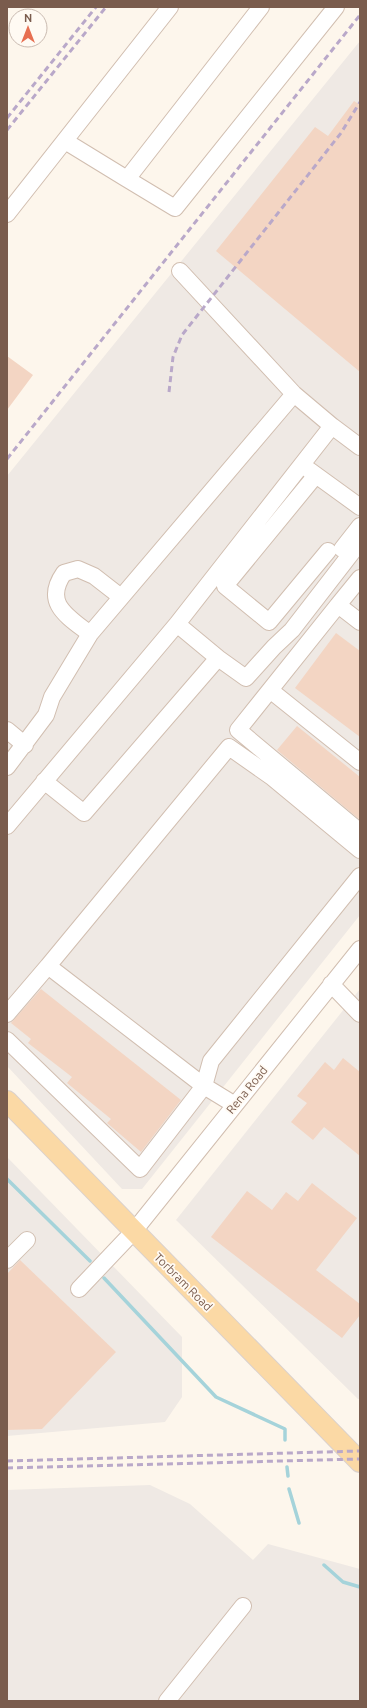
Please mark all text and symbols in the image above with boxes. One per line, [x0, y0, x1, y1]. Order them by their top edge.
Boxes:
north arrow [8, 8, 48, 48]
text: N [24, 12, 32, 24]
street label: Rena Road [223, 1063, 270, 1116]
street label: Torbram Road [152, 1250, 215, 1313]

